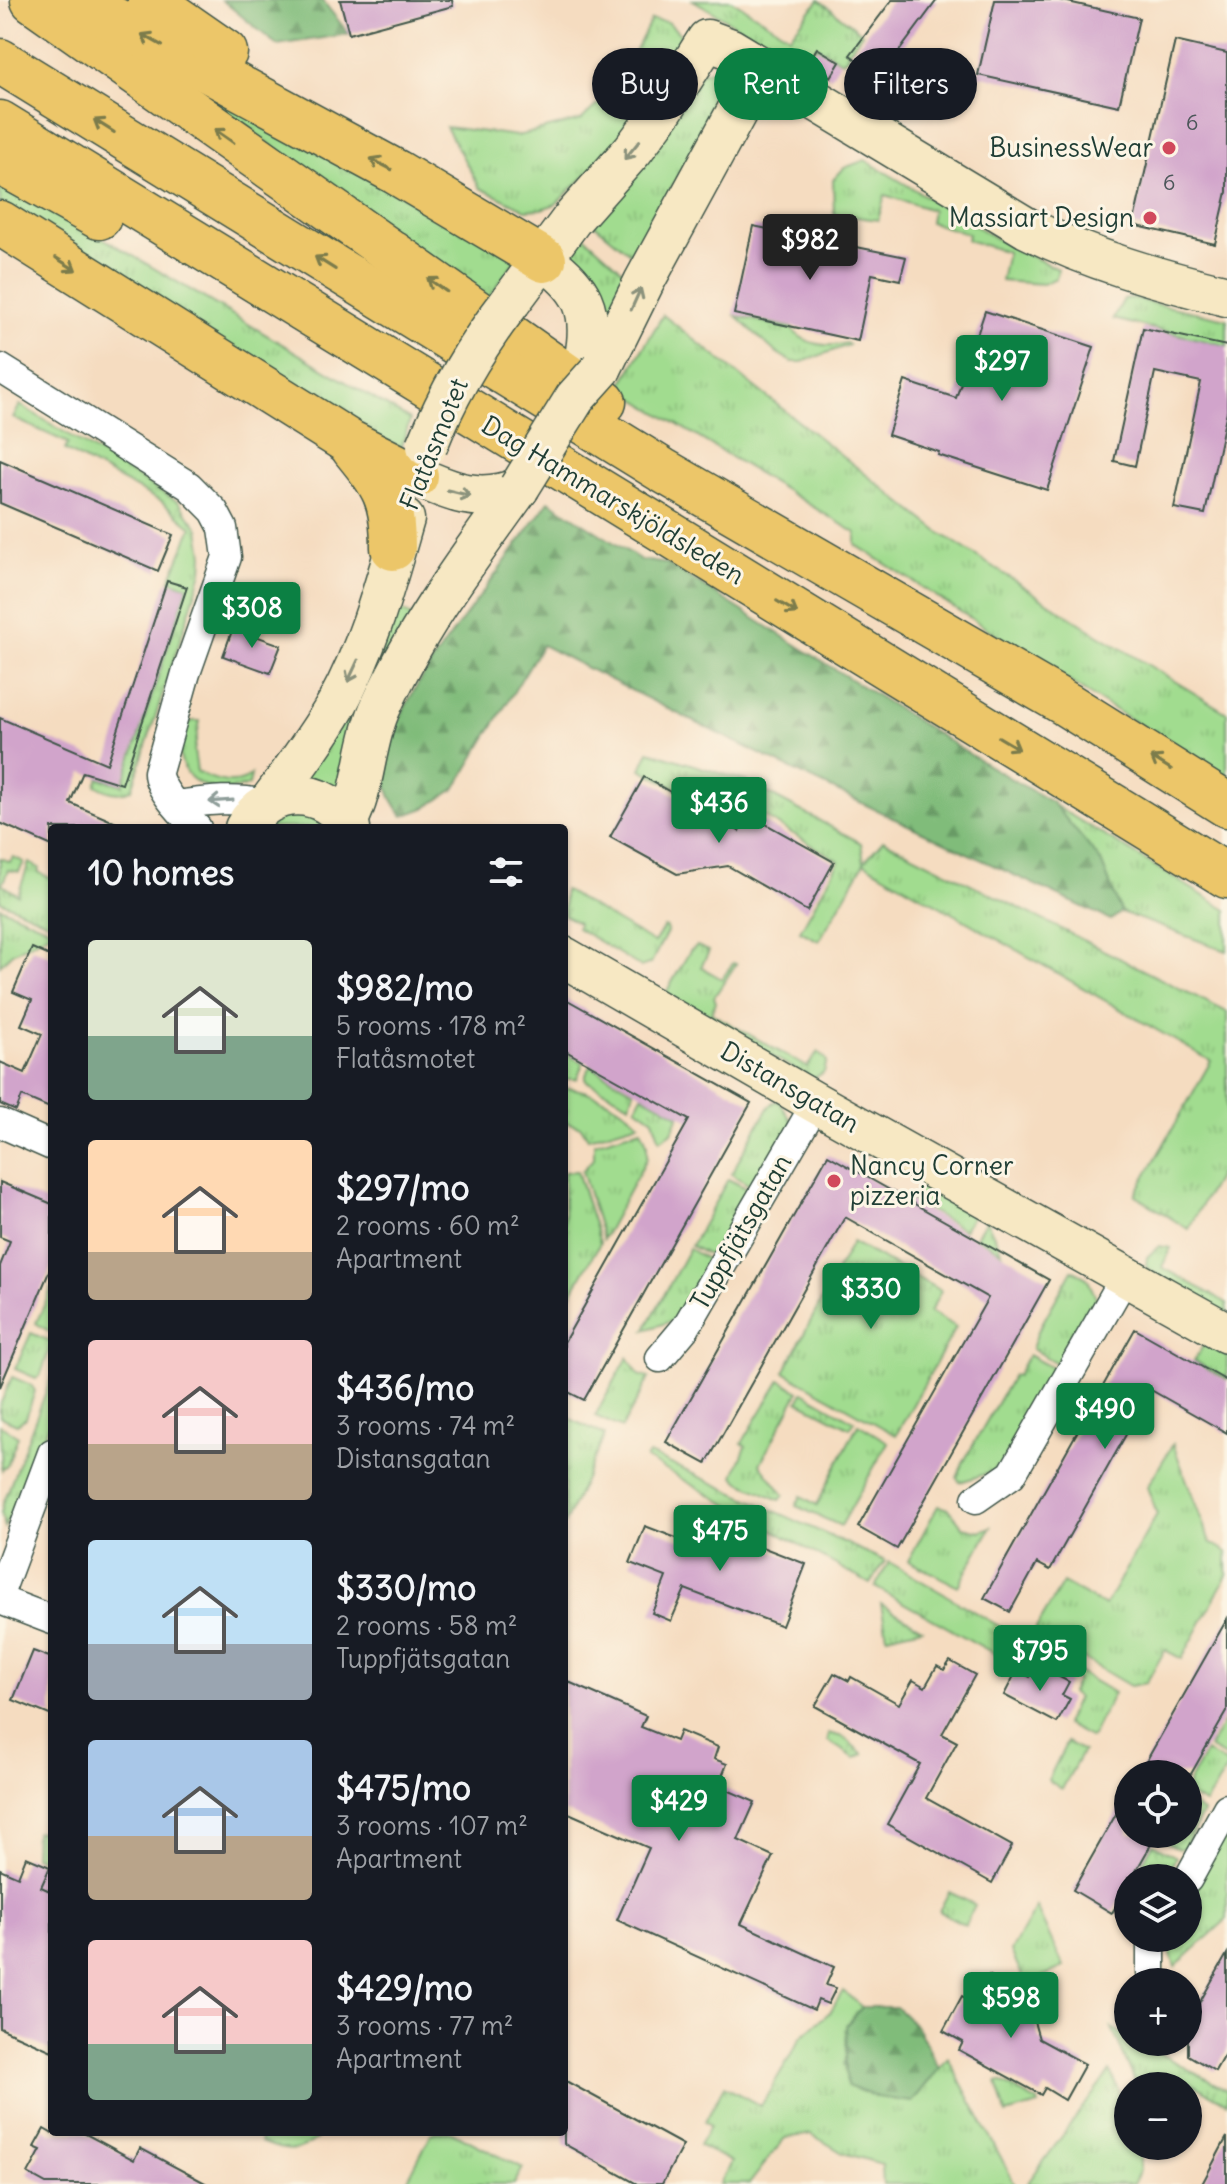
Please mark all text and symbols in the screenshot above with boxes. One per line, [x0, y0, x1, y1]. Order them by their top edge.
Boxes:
one-way arrow [141, 32, 164, 48]
chip: Buy [592, 48, 698, 120]
chip: Rent [714, 48, 828, 120]
chip: Filters [844, 48, 977, 120]
house number: 6 [1186, 108, 1198, 136]
one-way arrow [93, 117, 116, 133]
one-way arrow [214, 128, 236, 144]
place label: BusinessWear [989, 131, 1153, 164]
marker: BusinessWear [1160, 139, 1178, 157]
one-way arrow [623, 140, 641, 161]
one-way arrow [369, 156, 393, 172]
house number: 6 [1163, 168, 1175, 196]
place label: Massiart Design [949, 201, 1134, 234]
marker: Massiart Design [1141, 209, 1159, 227]
pin: $982 [763, 214, 857, 282]
text: $982 [781, 223, 839, 256]
one-way arrow [314, 254, 337, 270]
one-way arrow [54, 257, 77, 273]
one-way arrow [427, 277, 449, 293]
one-way arrow [629, 288, 644, 312]
pin: $297 [955, 335, 1049, 403]
text: $297 [974, 344, 1030, 377]
street label: Flatåsmotet [392, 373, 475, 515]
street label: Dag Hammarskjöldsleden [476, 408, 751, 591]
one-way arrow [445, 486, 471, 501]
pin: $308 [205, 582, 299, 650]
text: $308 [221, 591, 283, 624]
one-way arrow [775, 599, 798, 615]
one-way arrow [345, 659, 360, 683]
one-way arrow [997, 735, 1020, 751]
one-way arrow [1150, 755, 1173, 771]
pin: $436 [672, 777, 766, 845]
text: $436 [689, 786, 749, 819]
one-way arrow [208, 793, 235, 808]
icon: filters [484, 850, 528, 894]
text: 10 homes [88, 851, 234, 894]
text: $982/mo [336, 966, 473, 1009]
icon: home [152, 972, 248, 1068]
text: 5 rooms · 178 m² [336, 1009, 526, 1042]
street label: Distansgatan [715, 1034, 865, 1140]
text: Flatåsmotet [336, 1042, 475, 1075]
street label: Tuppfjätsgatan [683, 1148, 798, 1315]
place label: Nancy Corner pizzeria [850, 1149, 1014, 1212]
text: $297/mo [336, 1166, 470, 1209]
icon: home [152, 1172, 248, 1268]
marker: Nancy Corner pizzeria [825, 1172, 843, 1190]
text: 2 rooms · 60 m² [336, 1209, 520, 1242]
text: Apartment [336, 1242, 462, 1275]
pin: $330 [824, 1263, 918, 1331]
text: $330 [840, 1272, 902, 1305]
text: $436/mo [336, 1366, 474, 1409]
icon: home [152, 1372, 248, 1468]
pin: $490 [1058, 1383, 1152, 1451]
text: $490 [1074, 1392, 1136, 1425]
text: 3 rooms · 74 m² [336, 1409, 515, 1442]
text: Distansgatan [336, 1442, 491, 1475]
pin: $475 [673, 1505, 767, 1573]
text: $475 [692, 1514, 748, 1547]
text: $330/mo [336, 1566, 476, 1609]
icon: home [152, 1572, 248, 1668]
text: 2 rooms · 58 m² [336, 1609, 517, 1642]
pin: $795 [993, 1625, 1087, 1693]
text: $795 [1011, 1634, 1069, 1667]
text: Tuppfjätsgatan [336, 1642, 510, 1675]
map controls [1114, 1760, 1202, 2160]
button: locate [1114, 1760, 1202, 1848]
text: $475/mo [336, 1766, 471, 1809]
icon: home [152, 1772, 248, 1868]
pin: $429 [632, 1775, 726, 1843]
text: $429 [650, 1784, 708, 1817]
text: 3 rooms · 107 m² [336, 1809, 528, 1842]
text: Apartment [336, 1842, 462, 1875]
button: layers [1114, 1864, 1202, 1952]
text: $429/mo [336, 1966, 473, 2009]
button: + [1114, 1968, 1202, 2056]
icon: home [152, 1972, 248, 2068]
pin: $598 [964, 1972, 1058, 2040]
text: $598 [981, 1981, 1041, 2014]
text: 3 rooms · 77 m² [336, 2009, 514, 2042]
text: Apartment [336, 2042, 462, 2075]
button: − [1114, 2072, 1202, 2160]

